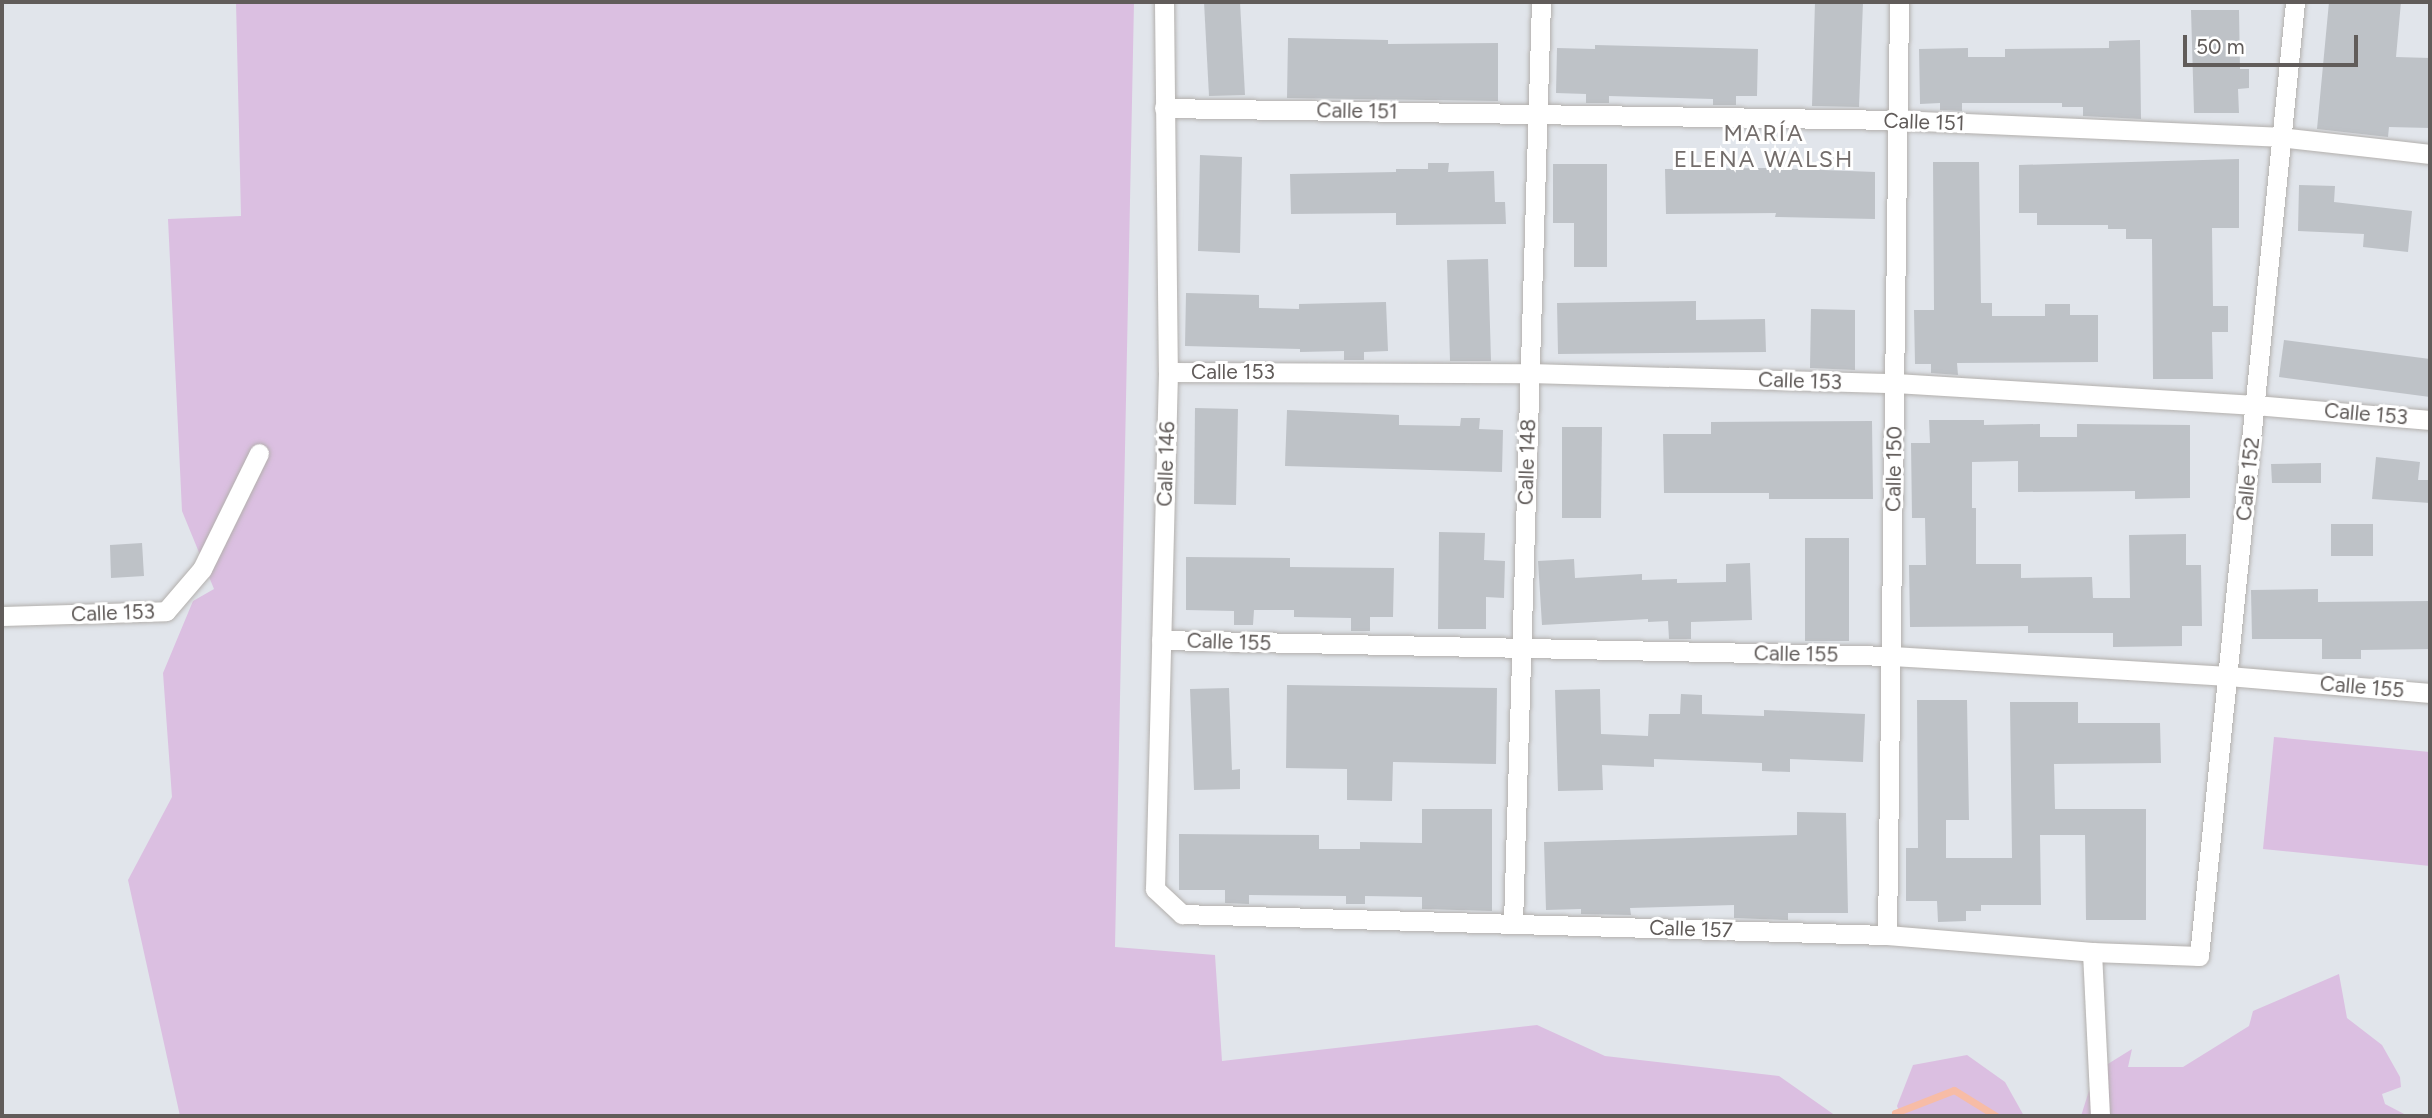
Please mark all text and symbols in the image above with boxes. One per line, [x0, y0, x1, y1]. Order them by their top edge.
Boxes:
scale bar [2187, 21, 2362, 65]
text: 50 m [2196, 34, 2245, 59]
street label: Calle 151 [1316, 98, 1398, 124]
street label: Calle 151 [1883, 108, 1965, 136]
district label: MARÍA ELENA WALSH [1675, 119, 1853, 173]
street label: Calle 153 [1191, 359, 1275, 385]
street label: Calle 153 [1758, 367, 1842, 395]
street label: Calle 153 [2323, 398, 2409, 430]
street label: Calle 148 [1513, 418, 1541, 506]
street label: Calle 146 [1152, 421, 1180, 507]
street label: Calle 150 [1881, 426, 1907, 512]
street label: Calle 152 [2231, 436, 2265, 522]
street label: Calle 153 [71, 599, 155, 627]
street label: Calle 155 [1186, 628, 1272, 656]
street label: Calle 155 [1754, 641, 1838, 667]
street label: Calle 155 [2319, 671, 2405, 703]
street label: Calle 157 [1649, 915, 1733, 943]

